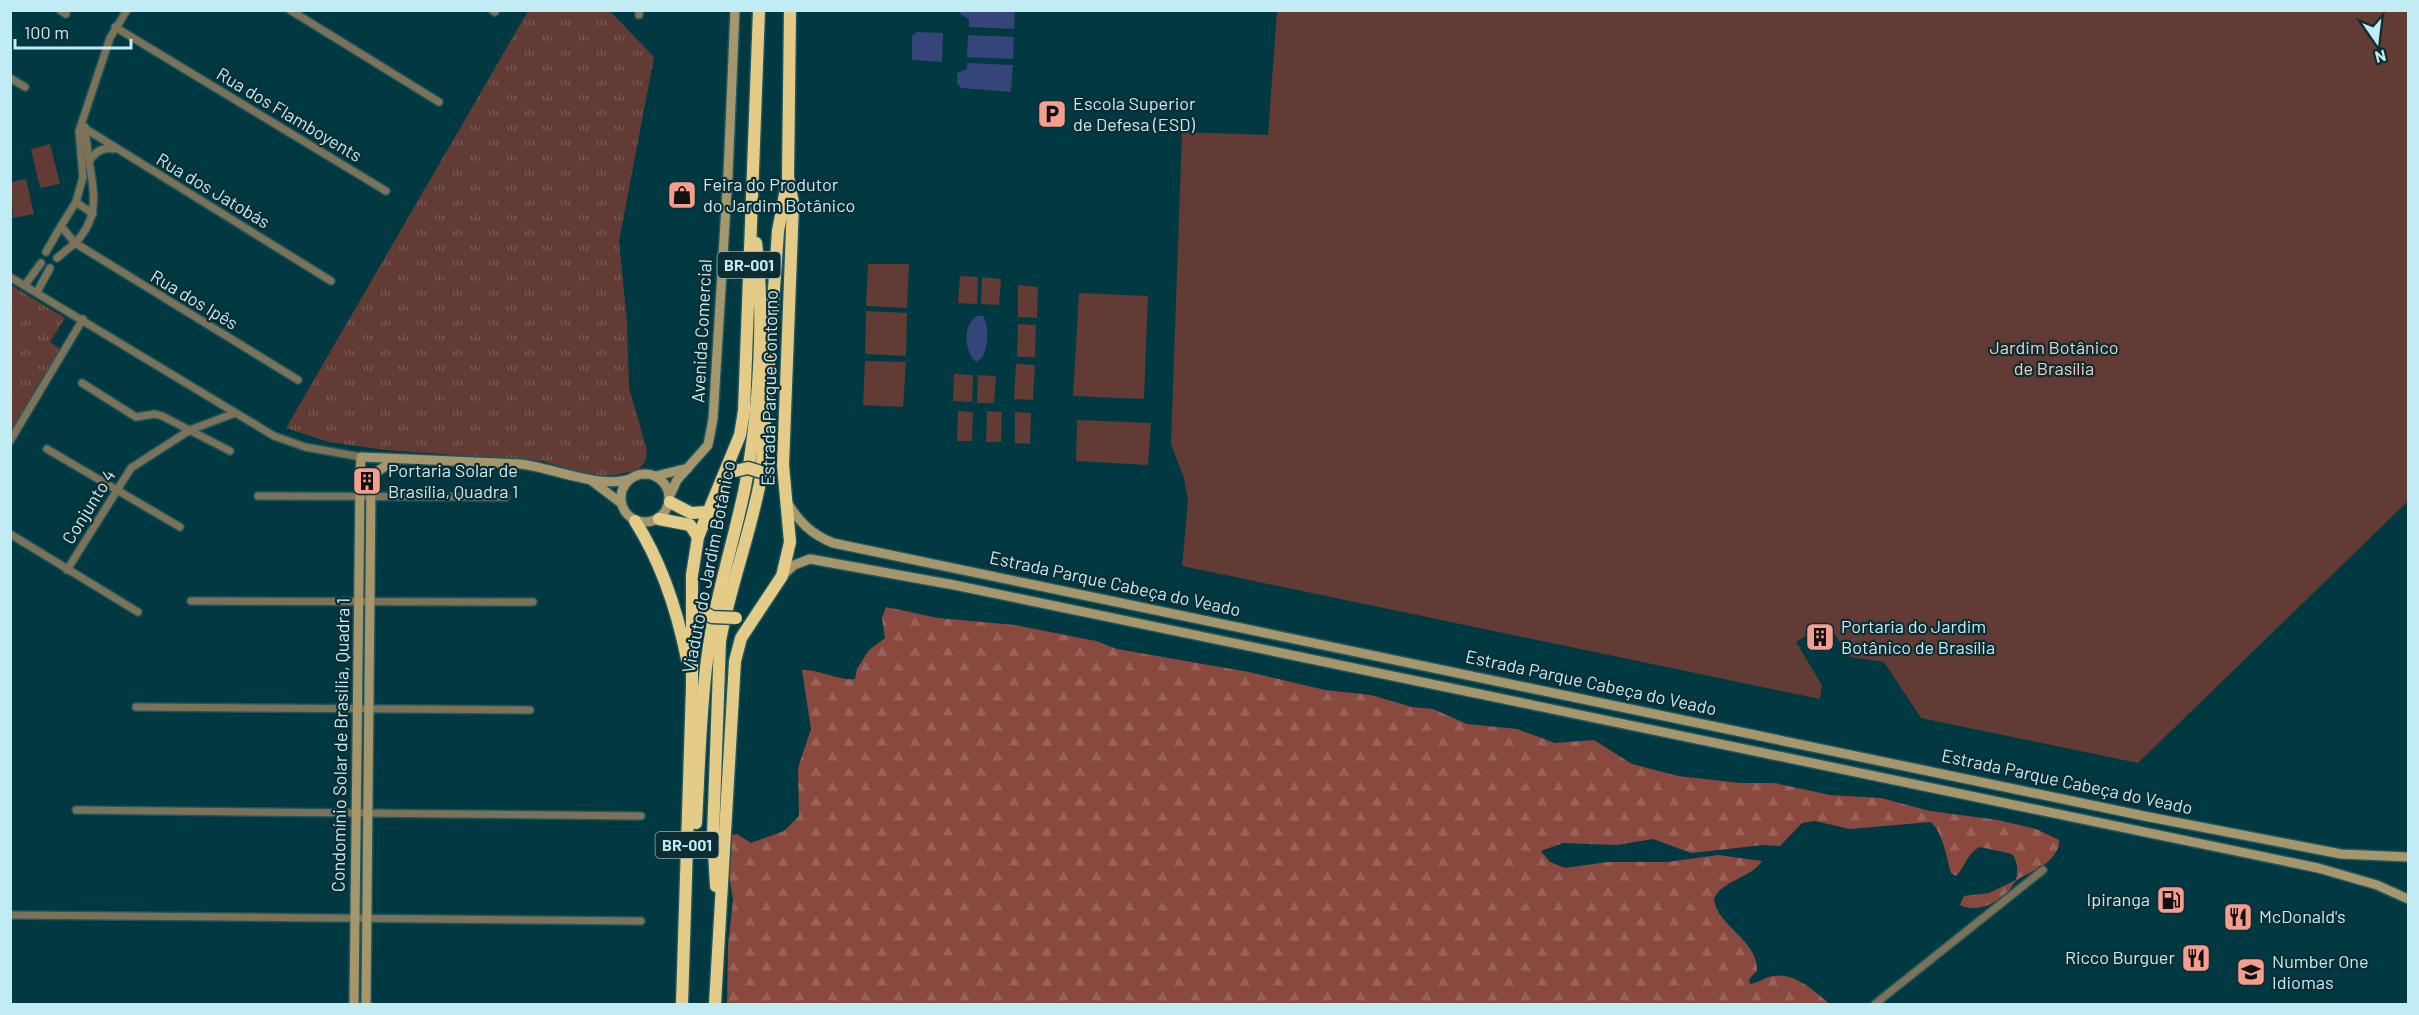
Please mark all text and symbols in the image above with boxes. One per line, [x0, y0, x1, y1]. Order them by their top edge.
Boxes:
scale bar [15, 12, 130, 50]
north arrow [2347, 12, 2407, 72]
text: 100 m [24, 21, 69, 43]
text: N [2373, 47, 2388, 68]
street label: Rua dos Flamboyents [213, 62, 366, 166]
place label: Escola Superior de Defesa (ESD) [1073, 92, 1196, 135]
parking icon: Escola Superior de Defesa (ESD) [1036, 98, 1068, 130]
street label: Rua dos Jatobás [153, 148, 274, 233]
place label: Feira do Produtor do Jardim Botânico [703, 173, 855, 216]
shop icon: Feira do Produtor do Jardim Botânico [666, 179, 698, 211]
road number: BR-001 [718, 252, 780, 278]
street label: Avenida Comercial [686, 258, 716, 403]
street label: Rua dos Ipês [147, 264, 242, 334]
street label: Estrada Parque Contorno [756, 290, 782, 486]
park label: Jardim Botânico de Brasília [1989, 336, 2119, 379]
place label: Portaria Solar de Brasília, Quadra 1 [388, 459, 518, 502]
street label: Viaduto do Jardim Botânico [677, 459, 739, 675]
street label: Conjunto 4 [57, 465, 120, 548]
building icon: Portaria Solar de Brasília, Quadra 1 [351, 465, 383, 497]
street label: Estrada Parque Cabeça do Veado [988, 546, 1243, 620]
street label: Condomínio Solar de Brasilia, Quadra 1 [326, 598, 354, 892]
place label: Portaria do Jardim Botânico de Brasília [1841, 615, 1995, 658]
building icon: Portaria do Jardim Botânico de Brasília [1804, 621, 1836, 653]
street label: Estrada Parque Cabeça do Veado [1464, 645, 1719, 719]
street label: Estrada Parque Cabeça do Veado [1940, 744, 2195, 818]
road number: BR-001 [656, 832, 718, 858]
fuel station icon: Ipiranga [2155, 884, 2187, 916]
place label: Ipiranga [2087, 888, 2150, 910]
restaurant icon: McDonald's [2222, 901, 2254, 933]
place label: McDonald's [2259, 905, 2346, 927]
restaurant icon: Ricco Burguer [2180, 942, 2212, 974]
place label: Ricco Burguer [2065, 946, 2175, 968]
place label: Number One Idiomas [2272, 950, 2369, 993]
school or university icon: Number One Idiomas [2235, 956, 2267, 988]

